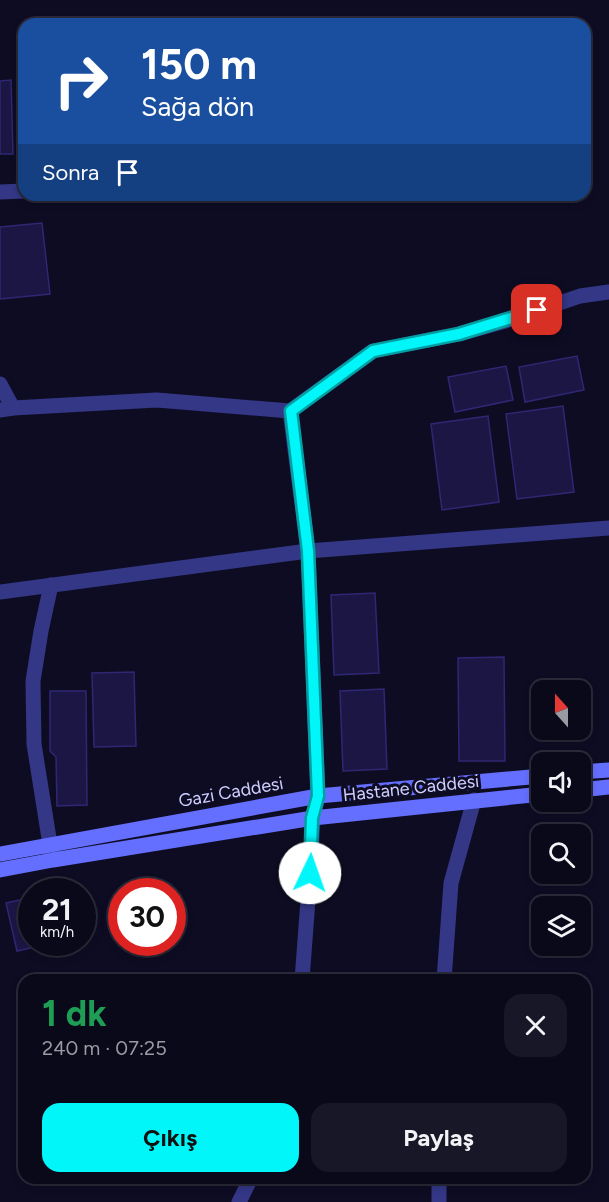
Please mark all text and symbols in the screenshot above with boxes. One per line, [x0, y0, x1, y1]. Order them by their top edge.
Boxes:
text: 150 m [141, 39, 257, 90]
icon: right [42, 42, 120, 120]
text: Sağa dön [141, 90, 254, 123]
icon: arrive [111, 156, 144, 189]
text: Sonra [42, 159, 99, 186]
pin [511, 284, 562, 335]
icon: arrive [520, 293, 553, 326]
north arrow [531, 680, 591, 740]
map controls [531, 680, 591, 956]
button: sound [531, 752, 591, 812]
street label: Hastane Caddesi [342, 770, 480, 806]
street label: Gazi Caddesi [177, 772, 285, 812]
button: search [531, 824, 591, 884]
position arrow [278, 841, 342, 905]
speed limit sign: 30 [108, 878, 186, 956]
text: 21 [42, 891, 72, 928]
button: layers [531, 896, 591, 956]
text: km/h [40, 923, 74, 941]
text: 1 dk [42, 992, 107, 1035]
button: close [504, 994, 567, 1057]
text: 240 m · 07:25 [42, 1036, 167, 1060]
button: Çıkış [42, 1103, 299, 1172]
button: Paylaş [311, 1103, 567, 1172]

